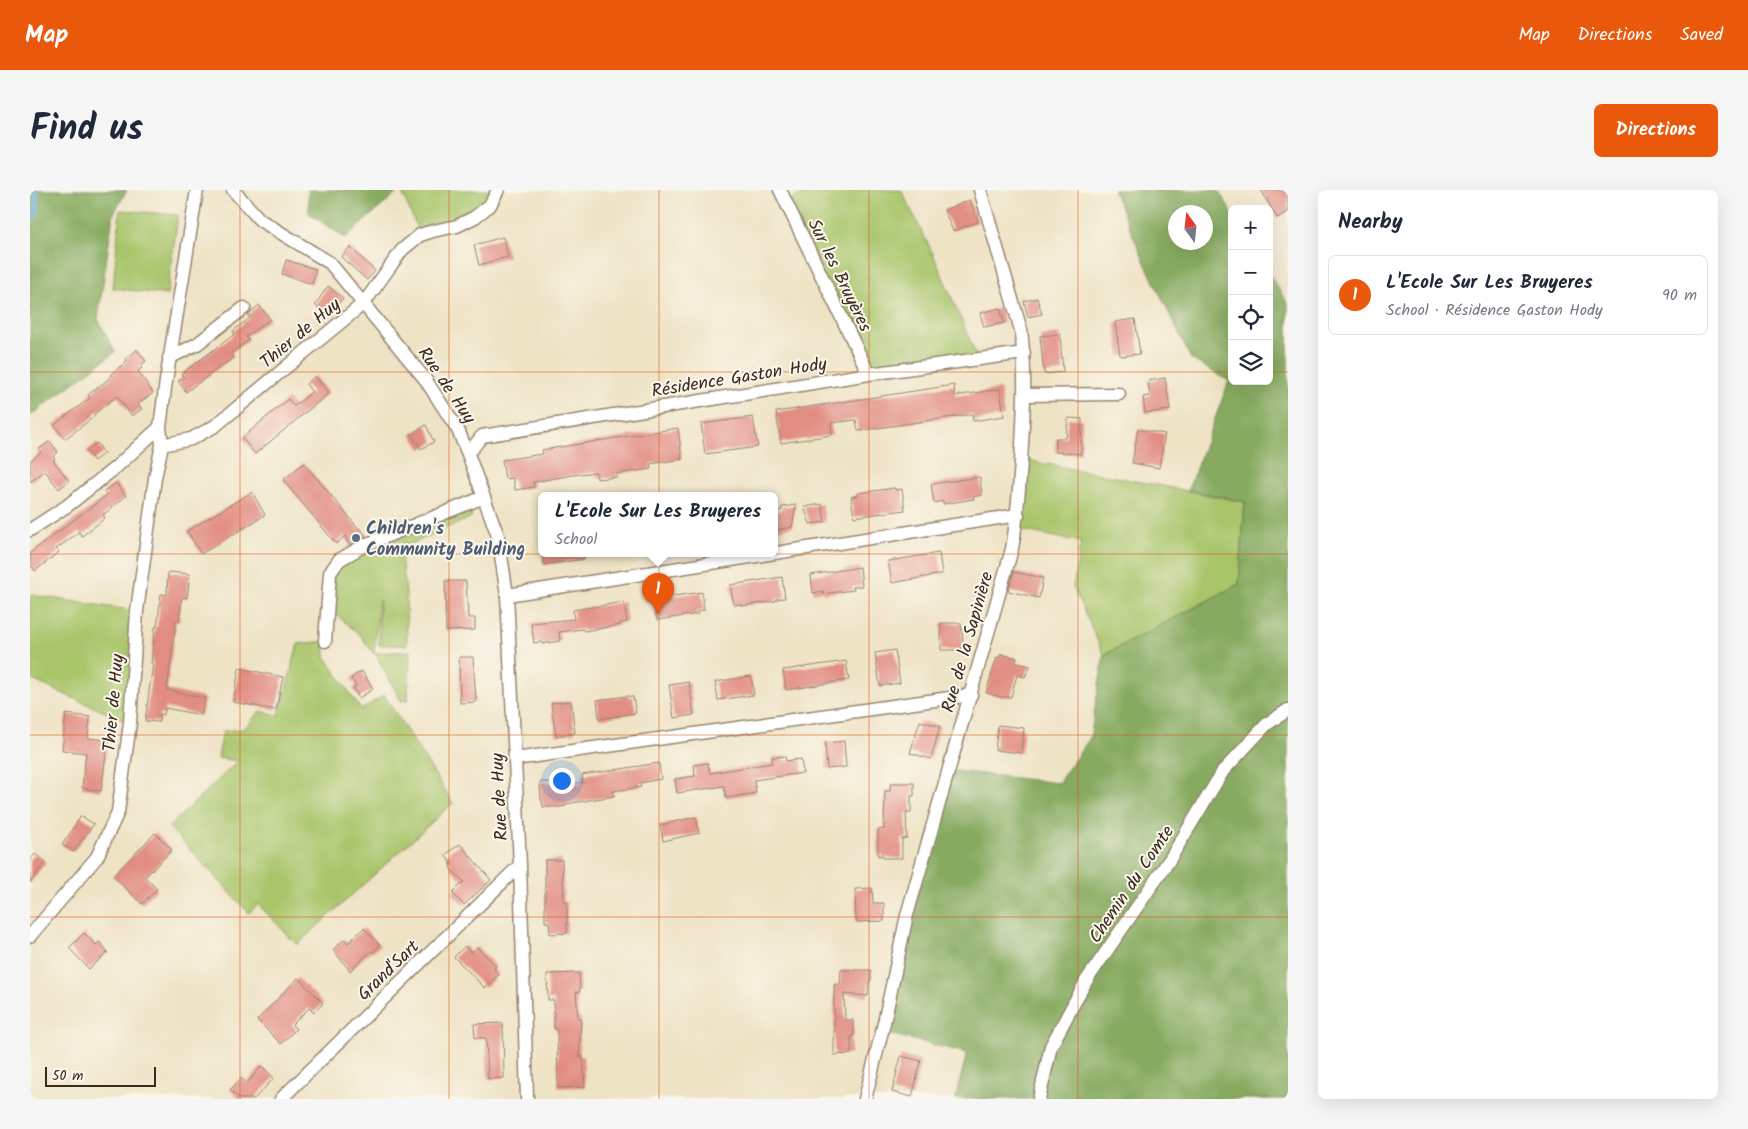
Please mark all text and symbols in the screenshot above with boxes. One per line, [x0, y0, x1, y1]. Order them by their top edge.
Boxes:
text: Map [25, 16, 68, 55]
text: Map [1518, 21, 1550, 50]
text: Directions [1578, 21, 1652, 50]
text: Saved [1680, 21, 1723, 50]
text: Find us [30, 102, 143, 158]
button: Directions [1594, 104, 1718, 157]
north arrow [1168, 205, 1213, 250]
map controls [1228, 205, 1273, 385]
button: + [1228, 205, 1273, 250]
text: Nearby [1338, 206, 1403, 239]
street label: Sur les Bruyères [799, 214, 879, 338]
button: − [1228, 250, 1273, 295]
text: L'Ecole Sur Les Bruyeres [1386, 268, 1593, 298]
text: 1 [1353, 283, 1357, 308]
text: 90 m [1662, 283, 1697, 308]
street label: Thier de Huy [254, 291, 348, 377]
button: locate [1228, 295, 1273, 340]
text: School · Résidence Gaston Hody [1386, 298, 1603, 323]
button: layers [1228, 340, 1273, 385]
street label: Rue de Huy [409, 341, 483, 431]
street label: Résidence Gaston Hody [650, 350, 829, 407]
popup [538, 492, 778, 557]
text: L'Ecole Sur Les Bruyeres [555, 497, 761, 527]
place label: Children's Community Building [366, 515, 525, 565]
text: School [555, 527, 597, 552]
marker: Children's Community Building [350, 532, 362, 544]
street label: Rue de la Sapinière [934, 568, 1002, 716]
pin: 1 [642, 573, 674, 614]
street label: Thier de Huy [96, 652, 133, 753]
street label: Rue de Huy [484, 752, 517, 842]
your location [549, 768, 575, 794]
street label: Chemin du Comte [1082, 820, 1183, 950]
street label: Grand'Sart [351, 933, 428, 1008]
scale bar [45, 1064, 156, 1087]
text: 50 m [52, 1065, 83, 1087]

